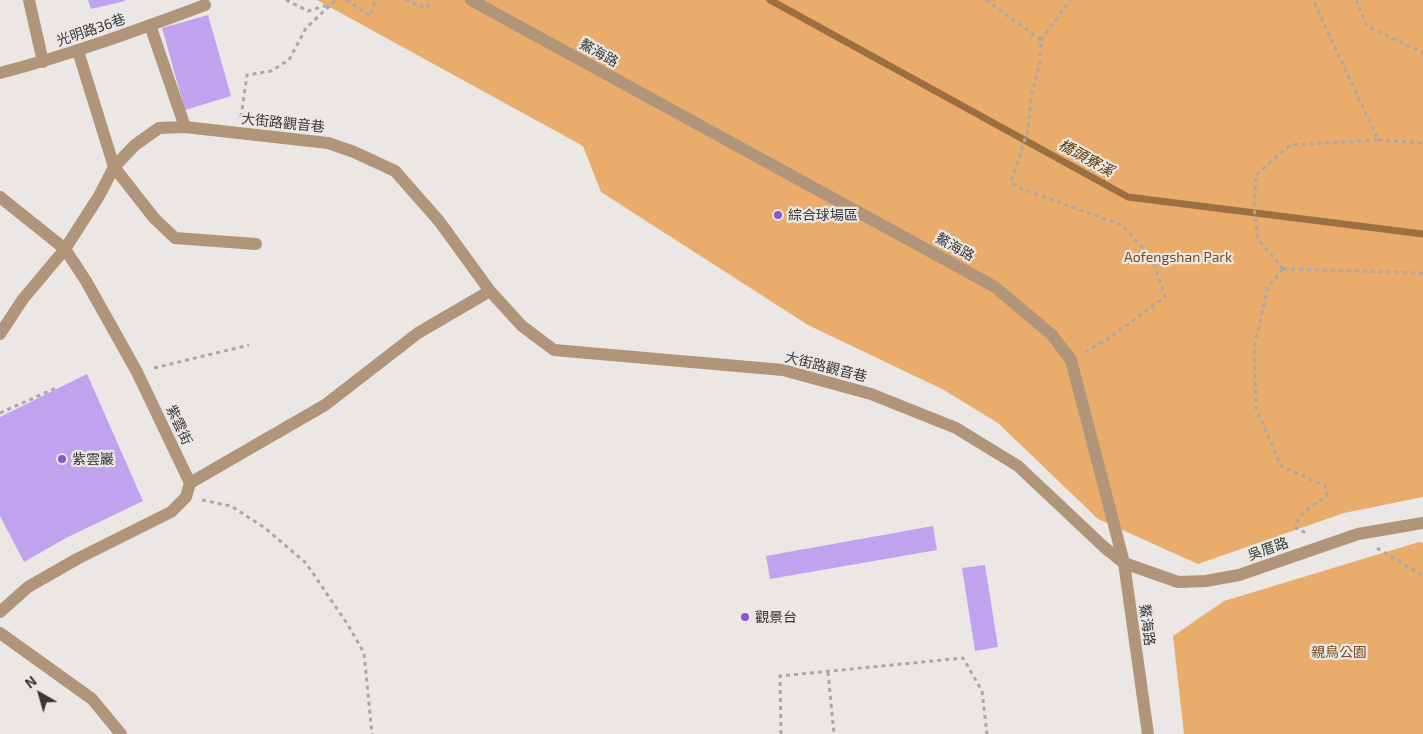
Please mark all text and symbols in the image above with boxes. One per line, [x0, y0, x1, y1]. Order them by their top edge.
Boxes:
street label: 光明路36巷 [54, 10, 128, 50]
street label: 鰲海路 [577, 35, 621, 71]
street label: 大街路觀音巷 [240, 110, 326, 136]
water label: 橋頭寮溪 [1055, 136, 1117, 180]
place label: 綜合球場區 [788, 207, 858, 223]
marker: 綜合球場區 [772, 209, 784, 221]
street label: 鰲海路 [933, 229, 977, 265]
park label: Aofengshan Park [1124, 249, 1232, 265]
street label: 大街路觀音巷 [783, 349, 869, 385]
street label: 紫雲街 [163, 402, 195, 448]
place label: 紫雲巖 [72, 451, 114, 467]
marker: 紫雲巖 [56, 453, 68, 465]
street label: 吳厝路 [1245, 534, 1291, 564]
street label: 鰲海路 [1136, 603, 1158, 647]
place label: 觀景台 [755, 609, 797, 625]
marker: 觀景台 [739, 611, 751, 623]
park label: 親鳥公園 [1311, 644, 1367, 660]
north arrow [15, 669, 65, 719]
text: N [21, 672, 40, 692]

